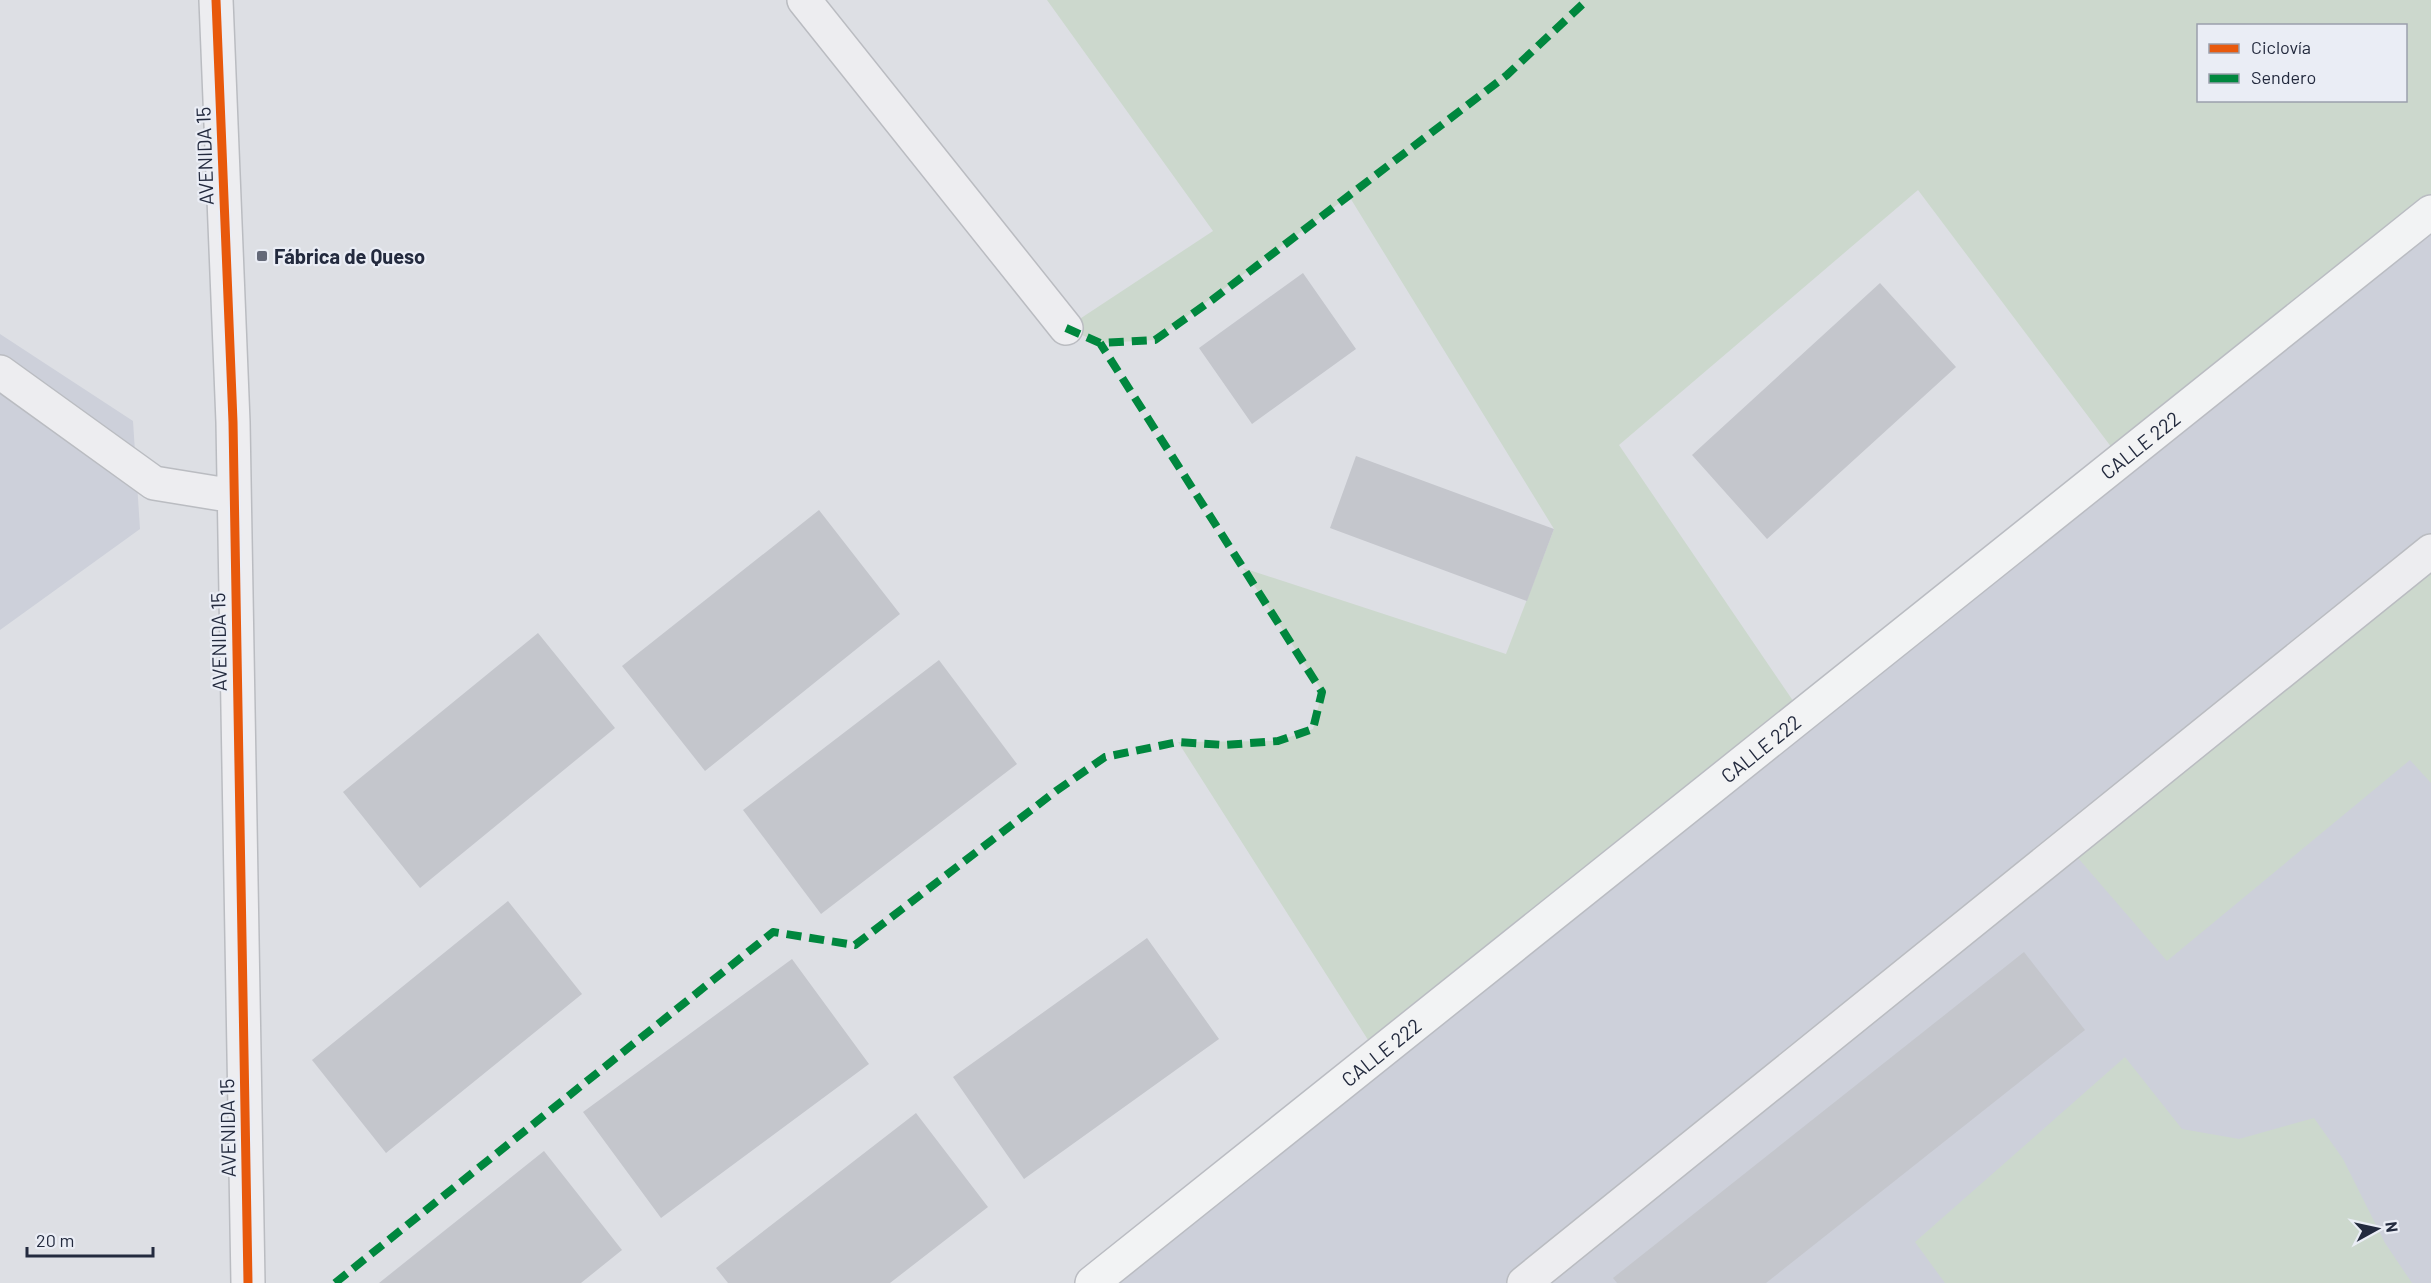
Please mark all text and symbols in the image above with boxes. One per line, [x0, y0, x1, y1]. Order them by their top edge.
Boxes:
legend [2197, 24, 2407, 102]
text: Ciclovía [2251, 36, 2311, 58]
text: Sendero [2251, 66, 2316, 88]
street label: AVENIDA 15 [190, 106, 218, 206]
place label: Fábrica de Queso [274, 244, 425, 268]
marker: Fábrica de Queso [255, 249, 269, 263]
street label: CALLE 222 [2095, 406, 2185, 484]
street label: AVENIDA 15 [205, 592, 231, 692]
street label: CALLE 222 [1716, 709, 1805, 787]
street label: CALLE 222 [1336, 1013, 1426, 1091]
street label: AVENIDA 15 [214, 1078, 240, 1178]
north arrow [2347, 1199, 2407, 1259]
scale bar [27, 1220, 153, 1258]
text: N [2382, 1220, 2402, 1233]
text: 20 m [36, 1229, 74, 1251]

